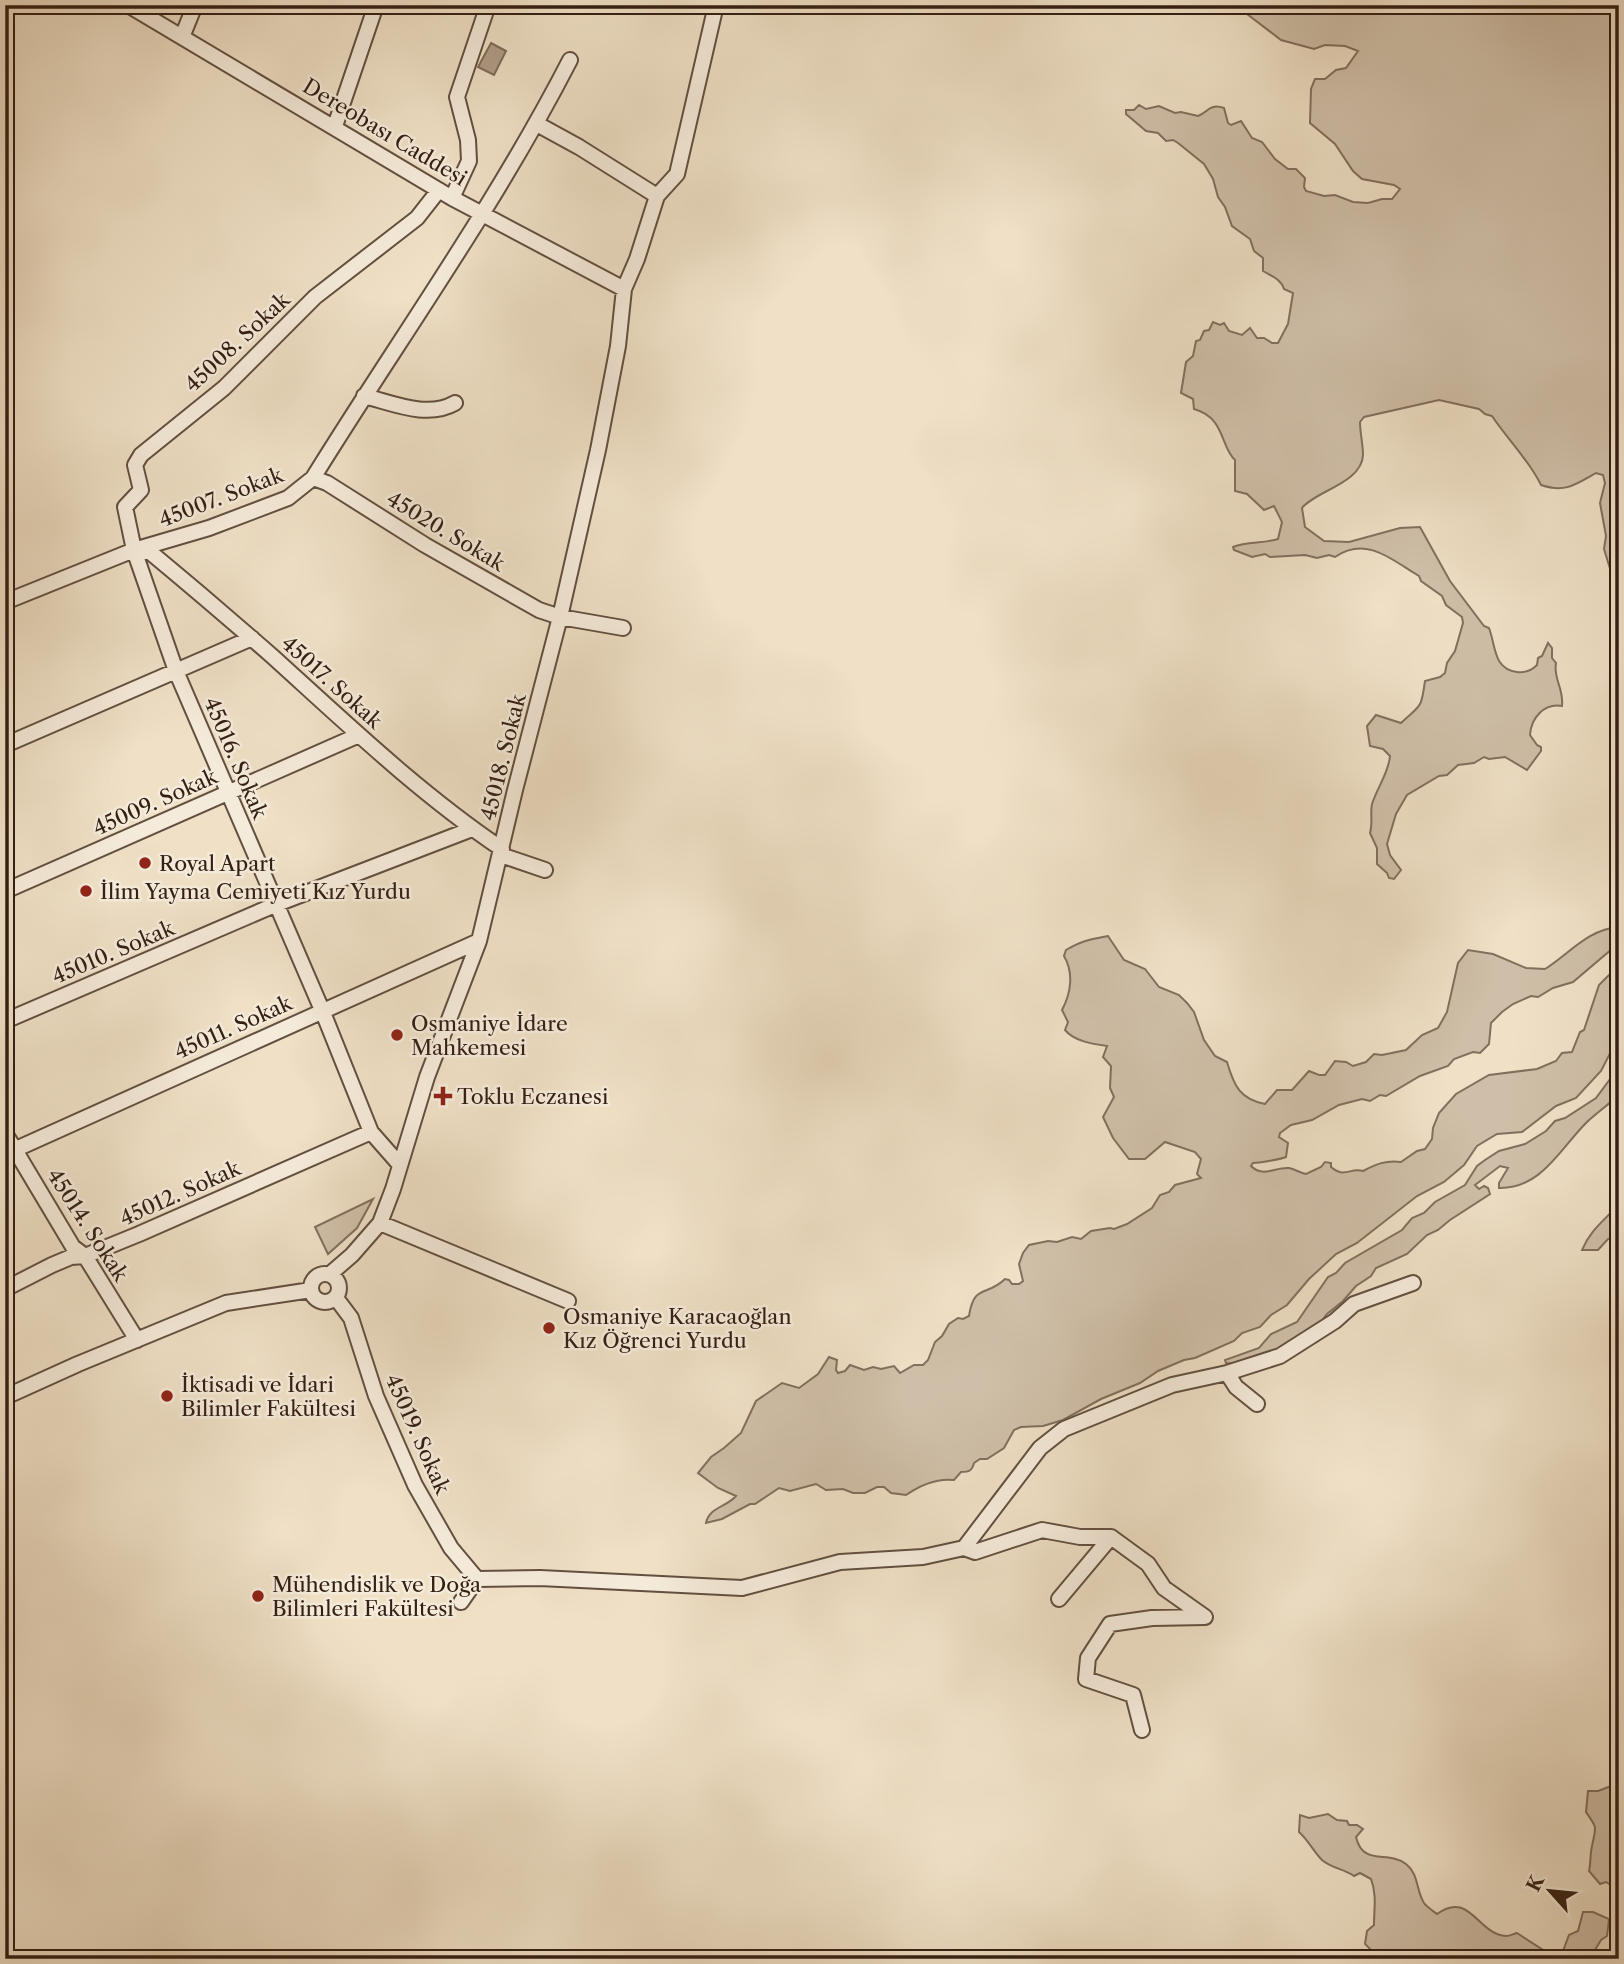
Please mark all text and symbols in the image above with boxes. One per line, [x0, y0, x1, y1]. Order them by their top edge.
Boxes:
street label: Dereobası Caddesi [298, 73, 472, 191]
street label: 45008. Sokak [179, 287, 295, 397]
street label: 45007. Sokak [155, 462, 287, 532]
street label: 45020. Sokak [382, 486, 510, 576]
street label: 45017. Sokak [277, 630, 388, 734]
street label: 45018. Sokak [475, 690, 531, 823]
street label: 45016. Sokak [199, 694, 273, 823]
street label: 45009. Sokak [89, 763, 222, 840]
place label: Royal Apart [159, 851, 276, 876]
marker: Royal Apart [137, 855, 153, 871]
place label: İlim Yayma Cemiyeti Kız Yurdu [100, 879, 411, 904]
marker: İlim Yayma Cemiyeti Kız Yurdu [78, 883, 94, 899]
street label: 45010. Sokak [48, 915, 179, 989]
street label: 45011. Sokak [170, 990, 296, 1064]
place label: Osmaniye İdare Mahkemesi [411, 1011, 568, 1060]
marker: Osmaniye İdare Mahkemesi [389, 1027, 405, 1043]
place label: Toklu Eczanesi [457, 1084, 608, 1109]
marker: Toklu Eczanesi [435, 1088, 451, 1104]
street label: 45012. Sokak [116, 1155, 245, 1231]
street label: 45014. Sokak [42, 1164, 134, 1287]
place label: Osmaniye Karacaoğlan Kız Öğrenci Yurdu [563, 1304, 792, 1353]
marker: Osmaniye Karacaoğlan Kız Öğrenci Yurdu [541, 1320, 557, 1336]
street label: 45019. Sokak [380, 1370, 456, 1499]
place label: İktisadi ve İdari Bilimler Fakültesi [181, 1372, 356, 1421]
marker: İktisadi ve İdari Bilimler Fakültesi [159, 1388, 175, 1404]
place label: Mühendislik ve Doğa Bilimleri Fakültesi [272, 1572, 482, 1621]
marker: Mühendislik ve Doğa Bilimleri Fakültesi [250, 1588, 266, 1604]
north arrow [1516, 1856, 1586, 1926]
text: K [1522, 1871, 1549, 1895]

